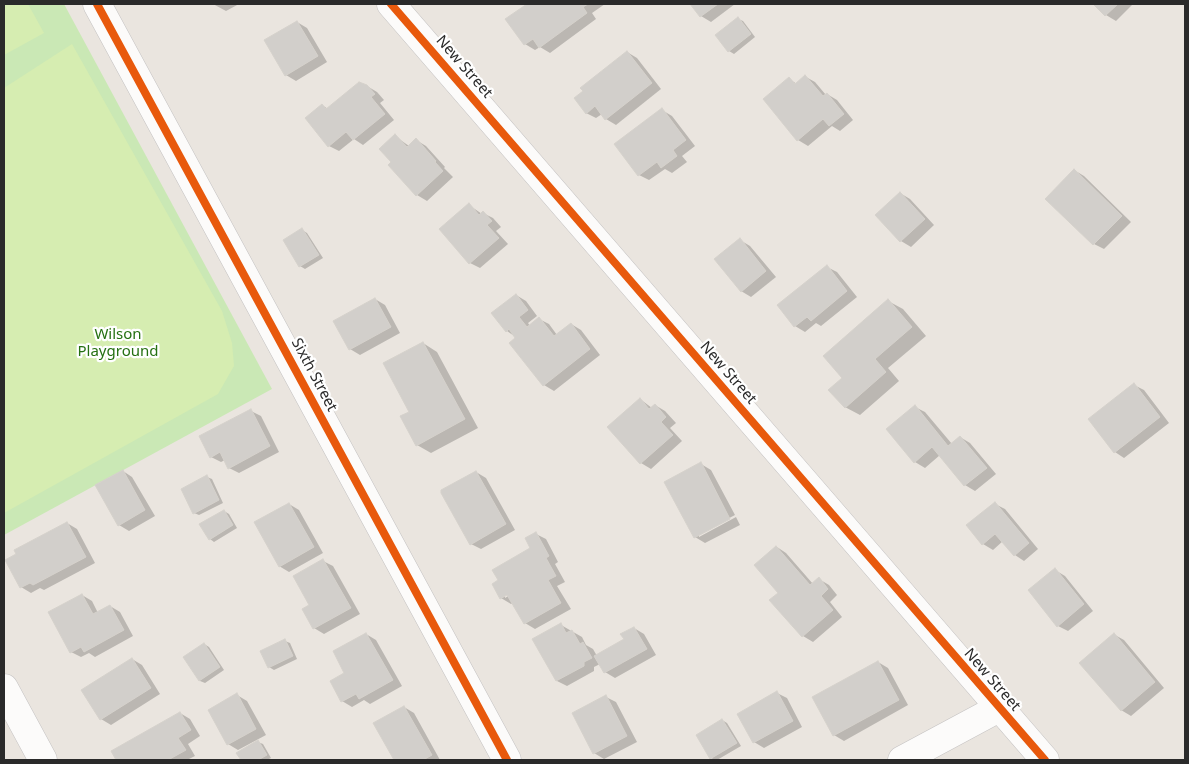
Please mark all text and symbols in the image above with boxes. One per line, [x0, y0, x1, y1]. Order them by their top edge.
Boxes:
street label: New Street [432, 32, 496, 102]
park label: Wilson Playground [78, 326, 158, 361]
street label: Sixth Street [287, 335, 341, 415]
street label: New Street [696, 338, 760, 408]
street label: New Street [960, 645, 1024, 715]

